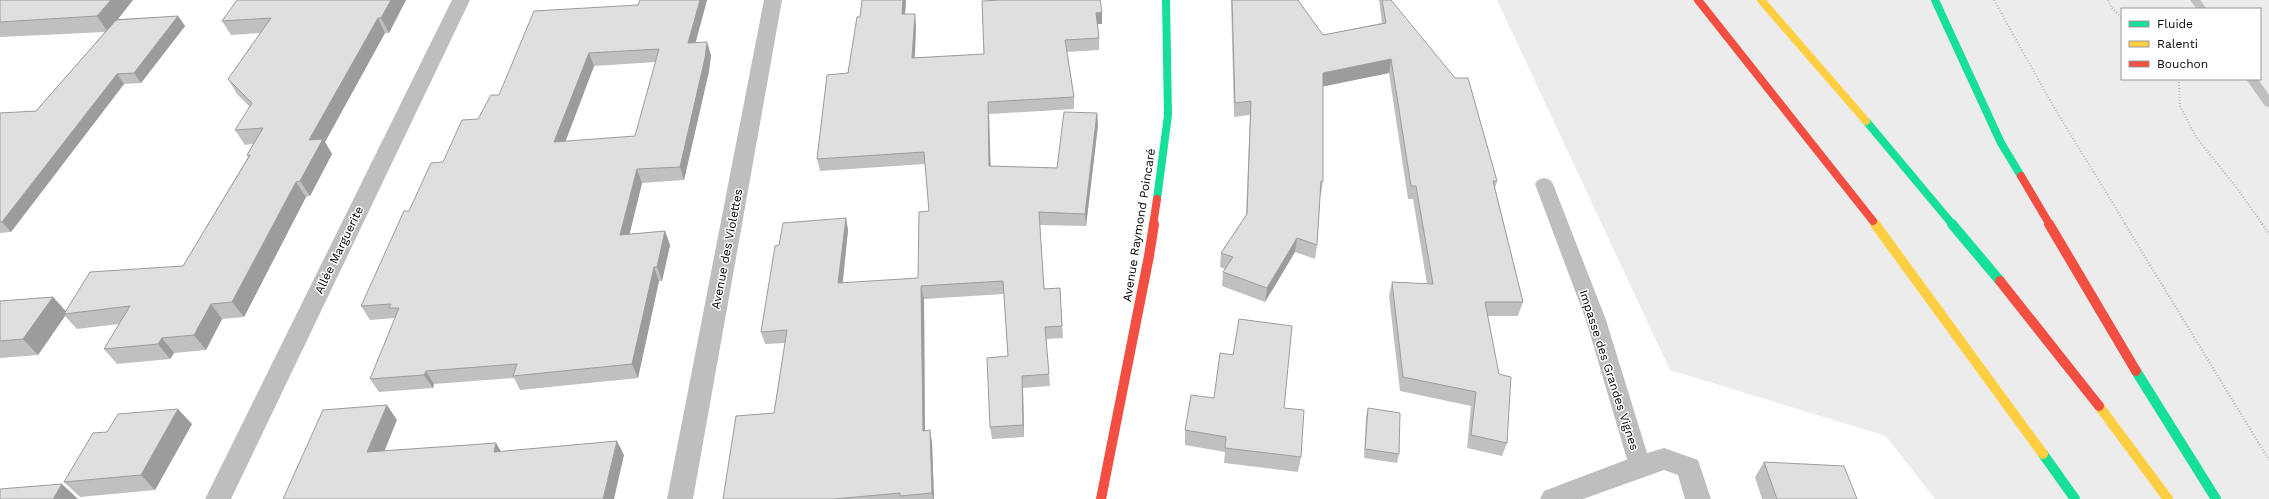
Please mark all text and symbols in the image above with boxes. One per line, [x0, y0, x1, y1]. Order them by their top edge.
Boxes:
legend [2121, 8, 2261, 80]
text: Fluide [2157, 17, 2193, 31]
text: Ralenti [2157, 37, 2198, 51]
text: Bouchon [2157, 57, 2208, 71]
street label: Avenue Raymond Poincaré [1120, 147, 1158, 303]
street label: Avenue des Violettes [708, 188, 746, 310]
street label: Allée Marguerite [312, 204, 366, 296]
street label: Impasse des Grandes Vignes [1576, 288, 1642, 452]

